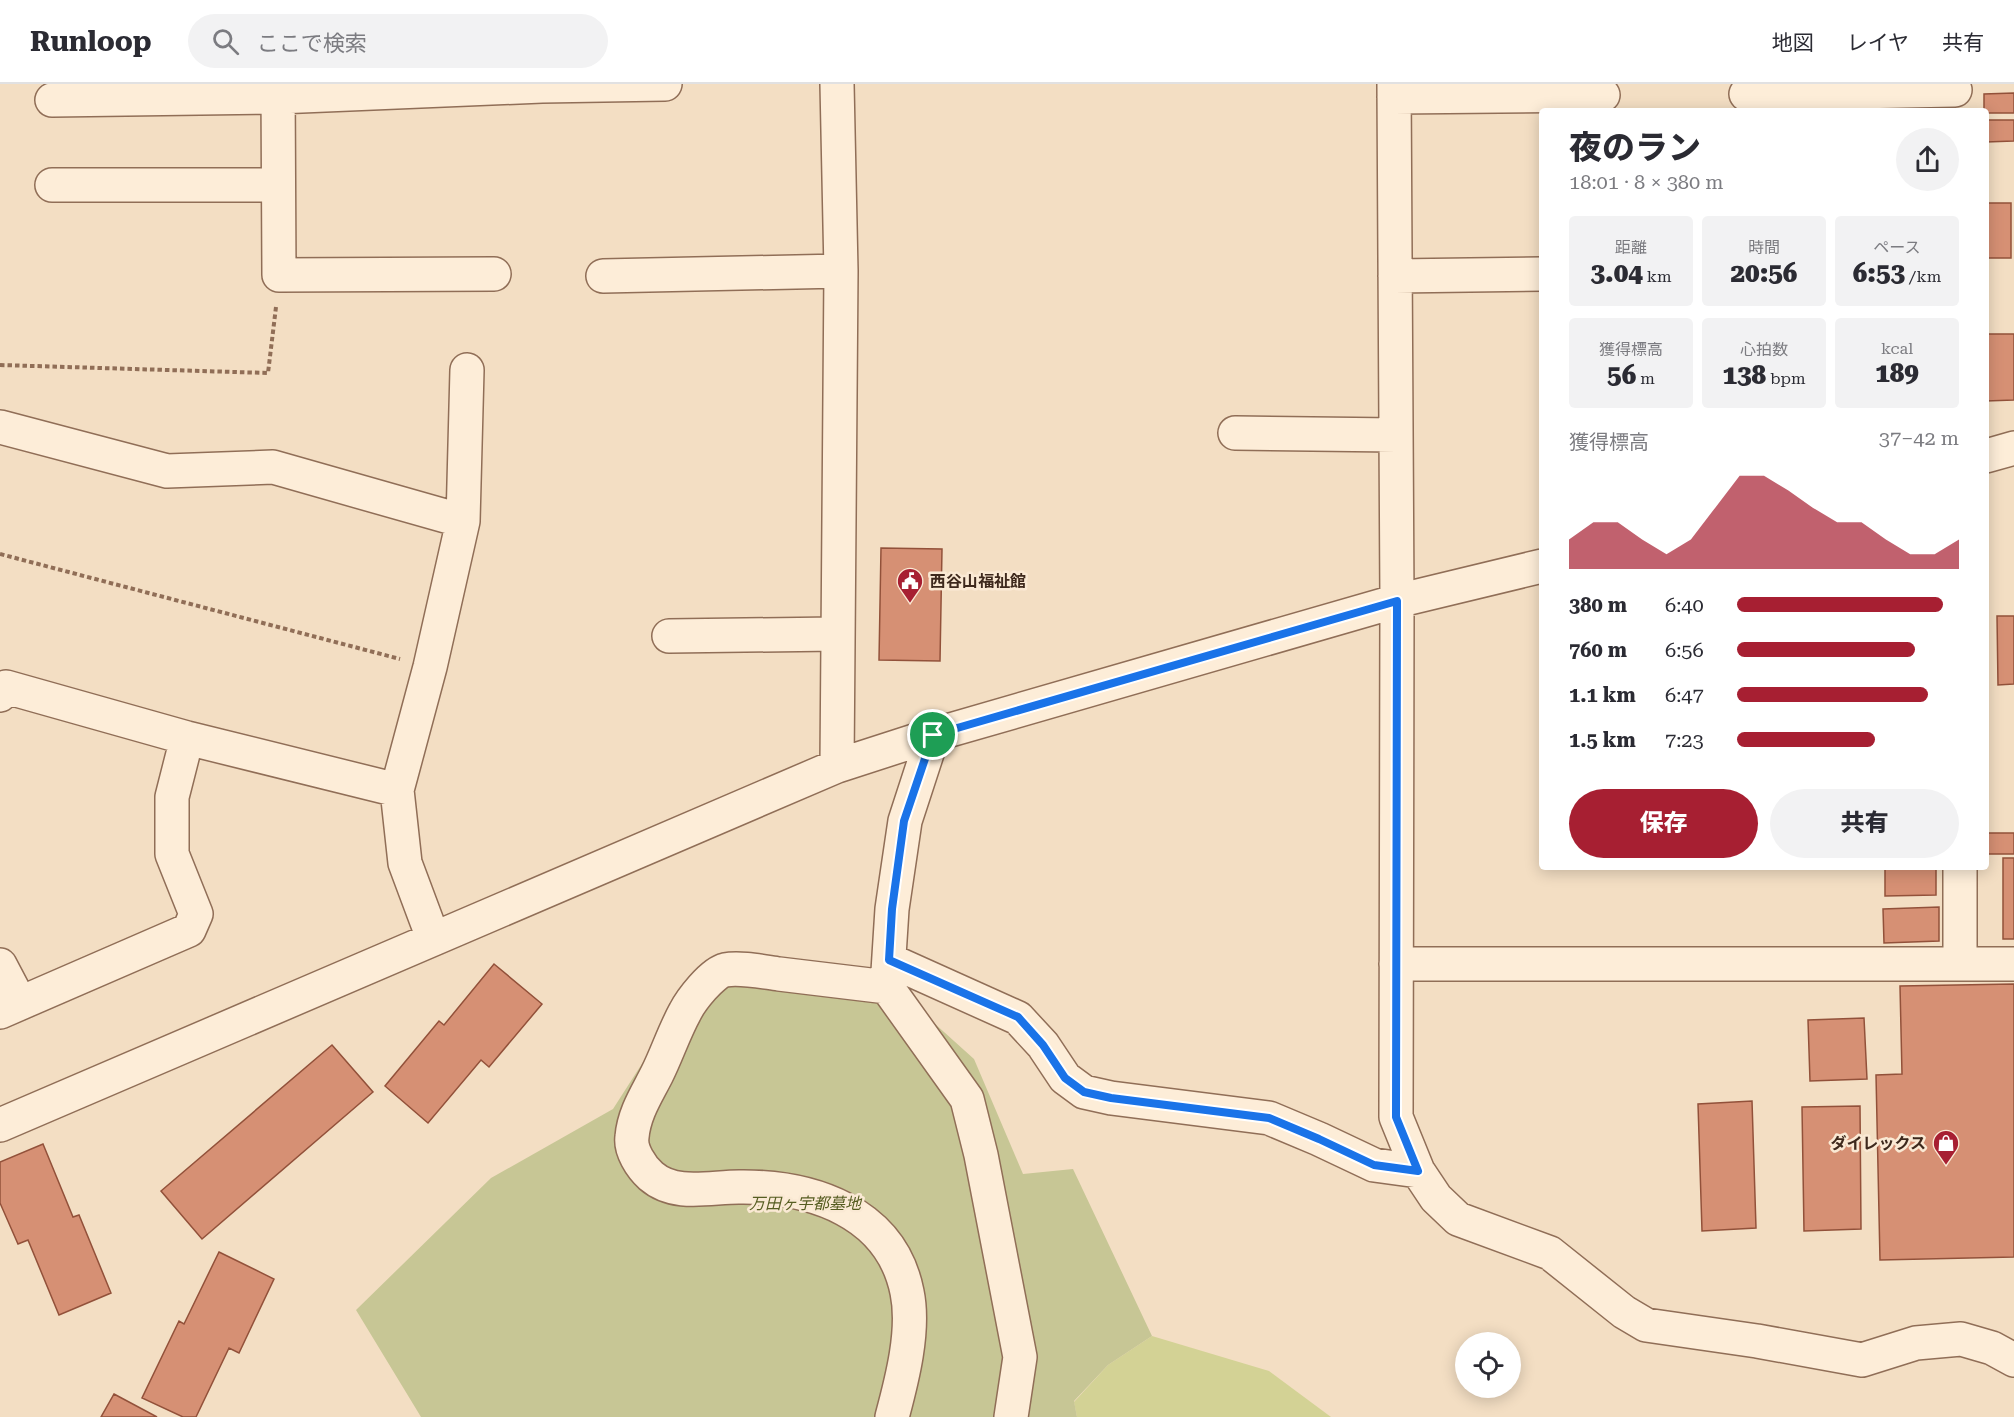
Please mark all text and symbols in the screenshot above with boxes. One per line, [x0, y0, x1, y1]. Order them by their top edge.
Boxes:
search box [188, 14, 608, 68]
text: Runloop [30, 25, 152, 58]
icon: search [209, 25, 242, 58]
text: ここで検索 [257, 31, 367, 56]
text: 地図 [1772, 31, 1814, 55]
text: レイヤ [1847, 31, 1909, 55]
text: 共有 [1942, 31, 1984, 55]
text: 夜のラン [1569, 128, 1701, 167]
button: share [1896, 128, 1959, 191]
text: 18:01 · 8 × 380 m [1569, 170, 1724, 194]
text: 距離 [1615, 238, 1647, 257]
text: 時間 [1748, 238, 1780, 257]
text: ペース [1873, 238, 1921, 257]
text: 3.04 [1590, 258, 1643, 288]
text: 20:56 [1731, 258, 1797, 288]
text: 6:53 [1853, 258, 1905, 288]
text: km [1643, 267, 1672, 286]
text: /km [1905, 267, 1941, 286]
text: kcal [1881, 339, 1913, 358]
text: 獲得標高 [1599, 340, 1663, 359]
text: 心拍数 [1740, 340, 1788, 359]
text: 189 [1875, 358, 1919, 388]
text: 56 [1607, 360, 1636, 390]
text: 138 [1722, 360, 1766, 390]
text: m [1636, 369, 1655, 388]
text: bpm [1766, 369, 1806, 388]
text: 37–42 m [1879, 426, 1959, 450]
text: 獲得標高 [1569, 430, 1649, 454]
public building icon: 西谷山福祉館 [895, 566, 925, 604]
place label: 西谷山福祉館 [930, 572, 1026, 591]
text: 380 m [1569, 593, 1627, 617]
text: 6:40 [1665, 593, 1704, 617]
text: 760 m [1569, 638, 1627, 662]
text: 6:56 [1665, 638, 1704, 662]
text: 1.1 km [1569, 683, 1636, 707]
text: 6:47 [1665, 683, 1704, 707]
pin [907, 709, 958, 760]
icon: arrive [916, 718, 949, 751]
text: 1.5 km [1569, 728, 1636, 752]
text: 7:23 [1665, 728, 1704, 752]
button: 保存 [1569, 789, 1758, 858]
button: 共有 [1770, 789, 1959, 858]
shop icon: ダイレックス [1931, 1128, 1961, 1166]
place label: ダイレックス [1830, 1134, 1926, 1153]
park label: 万田ヶ宇都墓地 [749, 1194, 863, 1213]
map controls [1455, 1332, 1521, 1398]
button: locate [1455, 1332, 1521, 1398]

